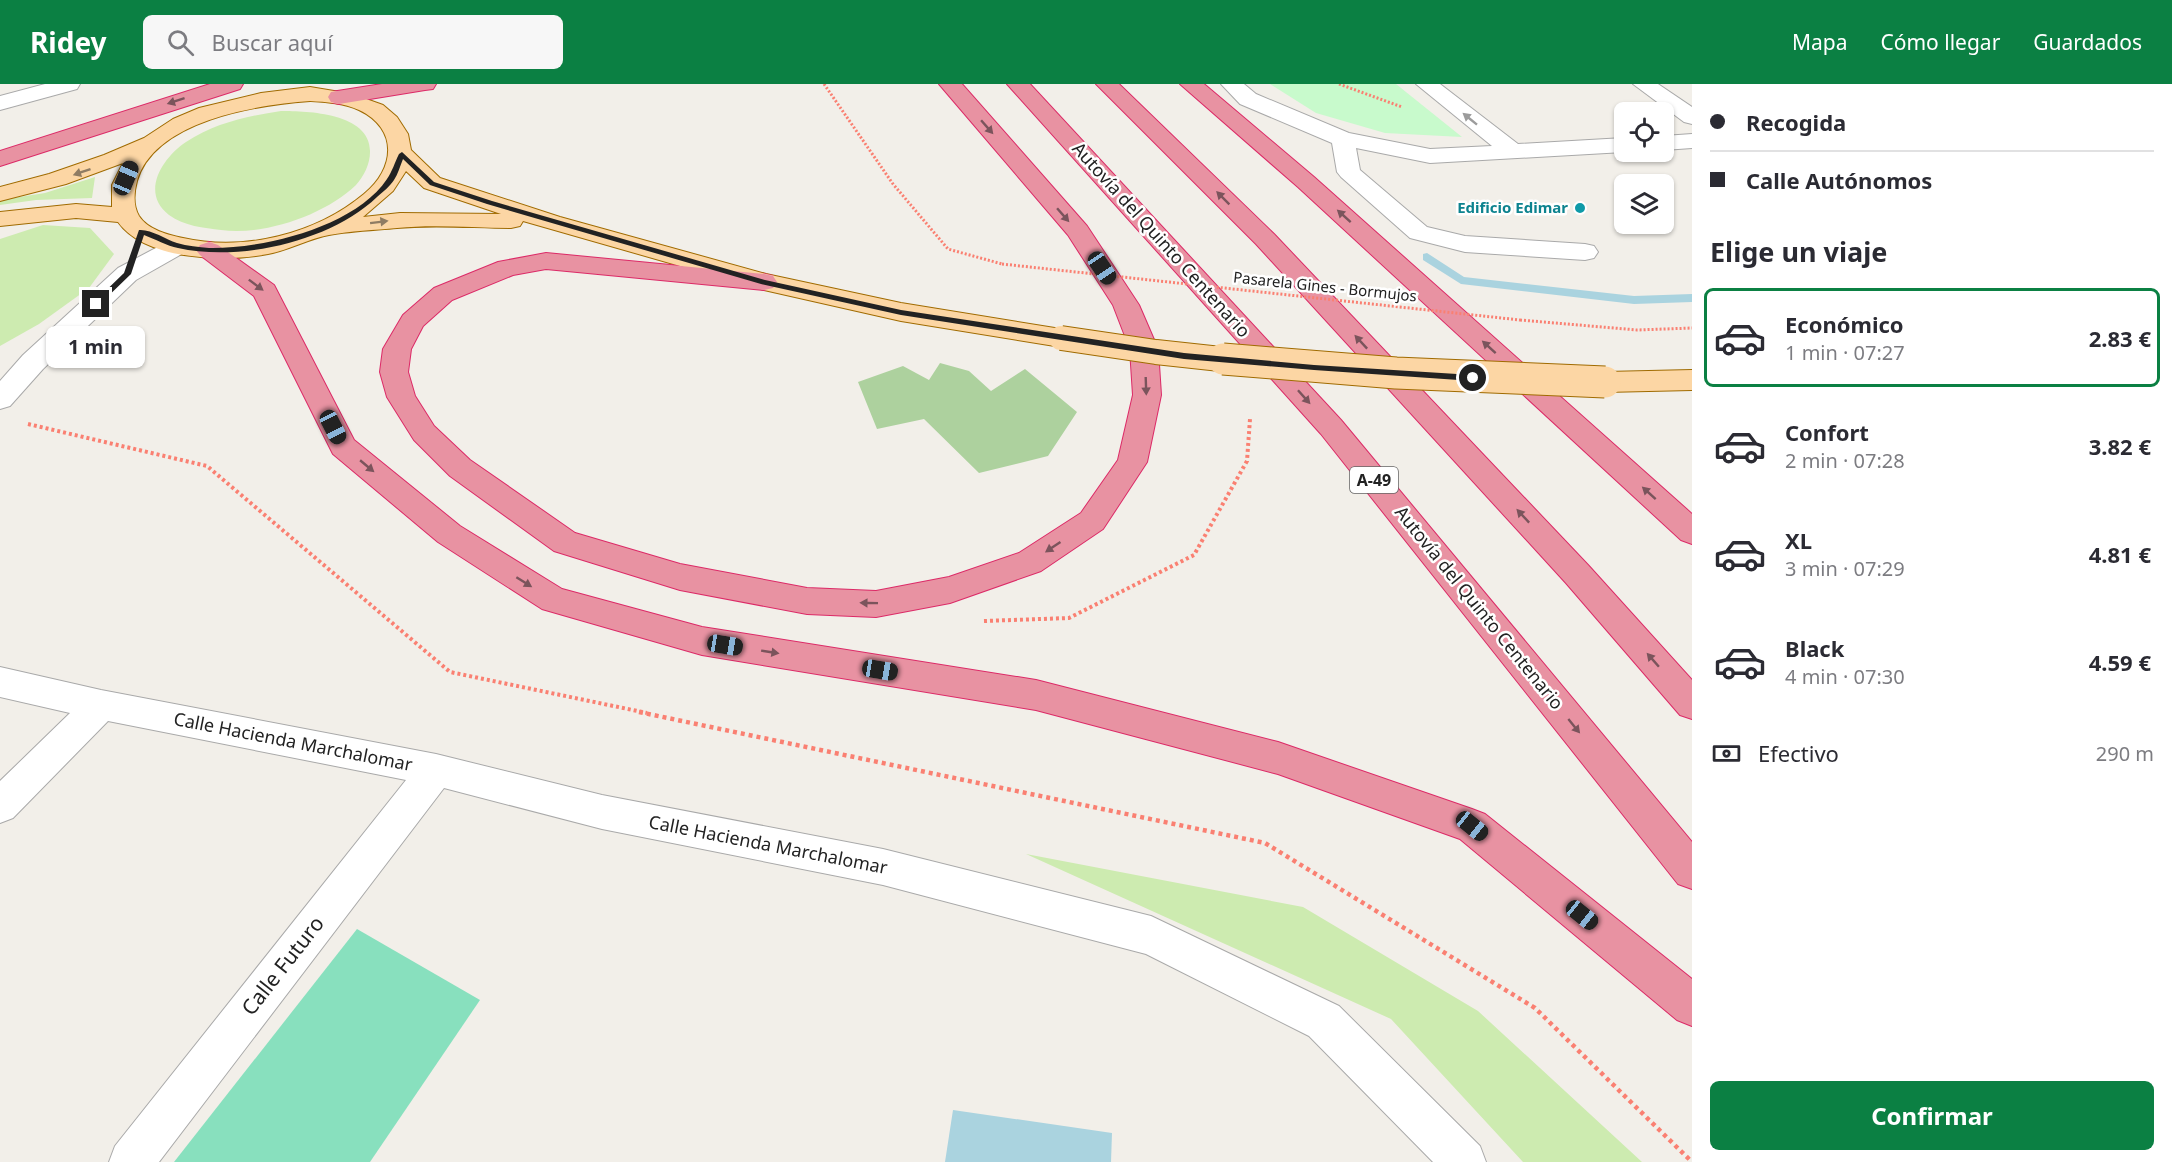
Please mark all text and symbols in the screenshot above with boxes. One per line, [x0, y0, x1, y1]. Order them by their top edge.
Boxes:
search box [143, 15, 563, 69]
text: Ridey [30, 23, 107, 61]
icon: search [164, 26, 197, 59]
text: Buscar aquí [212, 27, 333, 57]
text: Mapa [1792, 28, 1847, 56]
text: Cómo llegar [1880, 28, 2000, 56]
text: Guardados [2033, 28, 2142, 56]
one-way arrow [167, 97, 185, 106]
map controls [1614, 102, 1674, 234]
button: locate [1614, 102, 1674, 162]
text: Recogida [1746, 107, 1846, 137]
one-way arrow [1462, 112, 1478, 125]
one-way arrow [981, 119, 994, 135]
street label: Autovía del Quinto Centenario [1067, 136, 1256, 342]
car [111, 158, 141, 198]
text: Calle Autónomos [1746, 165, 1932, 195]
one-way arrow [73, 167, 91, 177]
button: layers [1614, 174, 1674, 234]
one-way arrow [1216, 191, 1231, 205]
place label: Edificio Edimar [1457, 197, 1568, 217]
marker: Edificio Edimar [1573, 201, 1587, 215]
one-way arrow [1056, 207, 1069, 222]
one-way arrow [1337, 210, 1352, 223]
one-way arrow [370, 218, 389, 227]
text: Elige un viaje [1710, 233, 1887, 270]
car [1084, 248, 1120, 288]
street label: Pasarela Gines - Bormujos [1232, 266, 1418, 306]
one-way arrow [248, 278, 263, 290]
route end [82, 290, 109, 317]
text: Económico [1785, 309, 1904, 339]
icon: car [1713, 311, 1767, 365]
text: 2.83 € [2089, 323, 2151, 353]
callout: 1 min [46, 325, 146, 367]
text: 1 min [68, 333, 123, 360]
one-way arrow [1354, 335, 1368, 350]
text: 1 min · 07:27 [1785, 339, 1905, 366]
one-way arrow [1482, 341, 1496, 355]
route start [1459, 364, 1486, 391]
one-way arrow [1141, 377, 1150, 396]
one-way arrow [1297, 389, 1310, 404]
car [317, 407, 349, 447]
text: Confort [1785, 417, 1869, 447]
icon: car [1713, 419, 1767, 473]
text: 3.82 € [2089, 431, 2151, 461]
text: 2 min · 07:28 [1785, 447, 1905, 474]
one-way arrow [359, 460, 375, 473]
road number: A-49 [1350, 467, 1398, 493]
one-way arrow [1641, 486, 1656, 500]
street label: Autovía del Quinto Centenario [1390, 501, 1569, 714]
one-way arrow [1516, 508, 1530, 523]
text: XL [1785, 525, 1812, 555]
icon: car [1713, 527, 1767, 581]
text: 4.81 € [2089, 539, 2151, 569]
one-way arrow [1045, 541, 1061, 552]
text: 3 min · 07:29 [1785, 555, 1905, 582]
one-way arrow [516, 576, 532, 587]
one-way arrow [859, 598, 878, 608]
car [706, 633, 744, 657]
text: Black [1785, 633, 1844, 663]
icon: car [1713, 635, 1767, 689]
text: 4.59 € [2089, 647, 2151, 677]
one-way arrow [761, 648, 780, 657]
one-way arrow [1646, 653, 1660, 668]
car [861, 658, 899, 682]
text: 4 min · 07:30 [1785, 663, 1905, 690]
street label: Calle Hacienda Marchalomar [172, 706, 415, 776]
one-way arrow [1568, 718, 1581, 734]
icon: cash [1710, 737, 1743, 770]
text: Efectivo [1758, 738, 1839, 768]
text: 290 m [2096, 740, 2154, 767]
car [1452, 808, 1492, 844]
street label: Calle Hacienda Marchalomar [647, 809, 890, 879]
car [1562, 897, 1602, 933]
street label: Calle Futuro [235, 910, 330, 1021]
button: Confirmar [1710, 1081, 2154, 1150]

